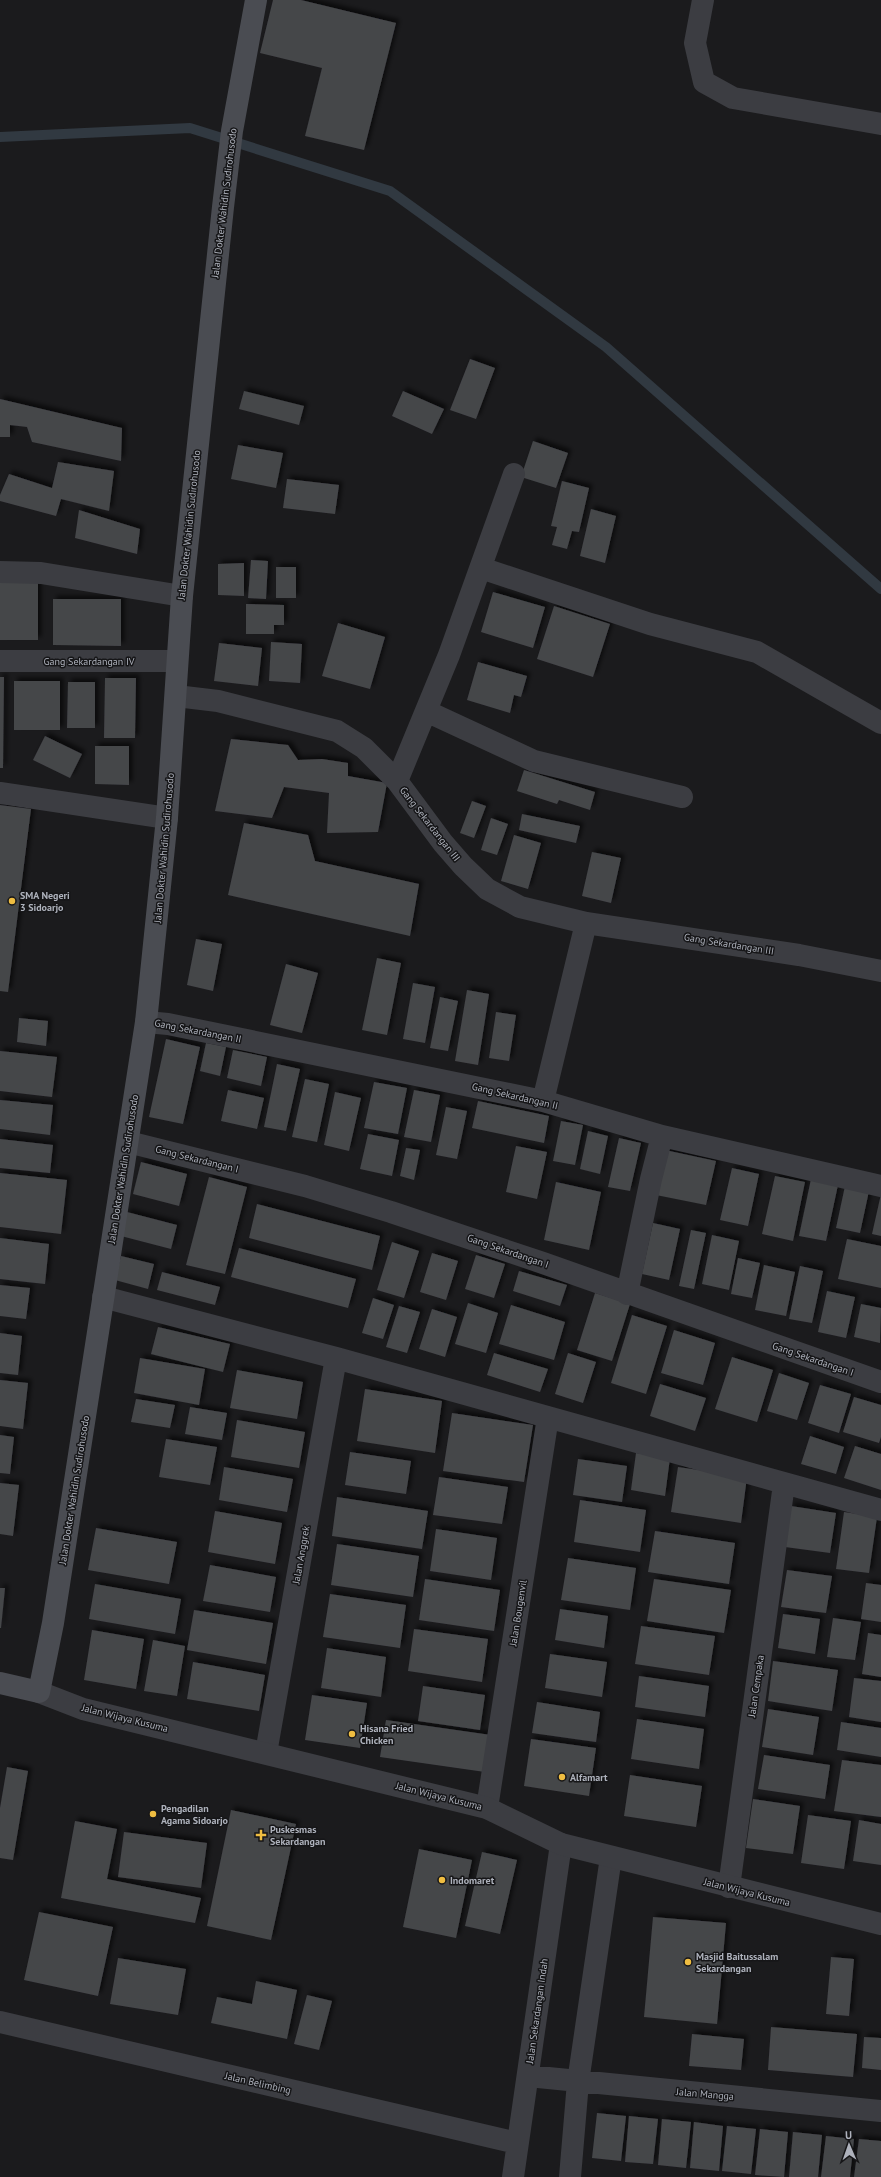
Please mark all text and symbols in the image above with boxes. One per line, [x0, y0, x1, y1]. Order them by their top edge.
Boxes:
street label: Jalan Dokter Wahidin Sudirohusodo [208, 127, 240, 280]
street label: Jalan Dokter Wahidin Sudirohusodo [175, 449, 203, 602]
street label: Gang Sekardangan IV [44, 655, 135, 668]
street label: Jalan Dokter Wahidin Sudirohusodo [151, 772, 177, 925]
street label: Gang Sekardangan III [397, 784, 463, 864]
place label: SMA Negeri 3 Sidoarjo [20, 889, 70, 914]
marker: SMA Negeri 3 Sidoarjo [7, 896, 17, 906]
street label: Gang Sekardangan III [683, 930, 775, 958]
street label: Gang Sekardangan II [153, 1016, 243, 1046]
street label: Gang Sekardangan II [471, 1080, 559, 1112]
street label: Jalan Dokter Wahidin Sudirohusodo [105, 1094, 141, 1245]
street label: Gang Sekardangan I [154, 1142, 240, 1176]
street label: Gang Sekardangan I [466, 1231, 550, 1271]
street label: Gang Sekardangan I [771, 1339, 855, 1379]
street label: Jalan Dokter Wahidin Sudirohusodo [56, 1415, 92, 1566]
street label: Jalan Anggrek [289, 1525, 313, 1586]
street label: Jalan Bougenvil [506, 1579, 530, 1648]
street label: Jalan Cempaka [745, 1654, 767, 1719]
street label: Jalan Wijaya Kusuma [80, 1701, 170, 1735]
place label: Hisana Fried Chicken [360, 1722, 413, 1747]
marker: Hisana Fried Chicken [347, 1729, 357, 1739]
place label: Alfamart [570, 1771, 608, 1784]
marker: Alfamart [557, 1772, 567, 1782]
street label: Jalan Wijaya Kusuma [394, 1779, 484, 1813]
place label: Pengadilan Agama Sidoarjo [161, 1802, 229, 1827]
marker: Pengadilan Agama Sidoarjo [148, 1809, 158, 1819]
place label: Puskesmas Sekardangan [270, 1823, 325, 1848]
marker: Puskesmas Sekardangan [255, 1829, 267, 1841]
place label: Indomaret [450, 1874, 495, 1887]
marker: Indomaret [437, 1875, 447, 1885]
street label: Jalan Wijaya Kusuma [702, 1875, 792, 1909]
place label: Masjid Baitussalam Sekardangan [696, 1950, 778, 1975]
marker: Masjid Baitussalam Sekardangan [683, 1957, 693, 1967]
street label: Jalan Sekardangan Indah [523, 1958, 551, 2065]
street label: Jalan Belimbing [223, 2069, 292, 2097]
street label: Jalan Mangga [675, 2085, 734, 2103]
north arrow [829, 2125, 869, 2165]
text: U [845, 2128, 852, 2142]

